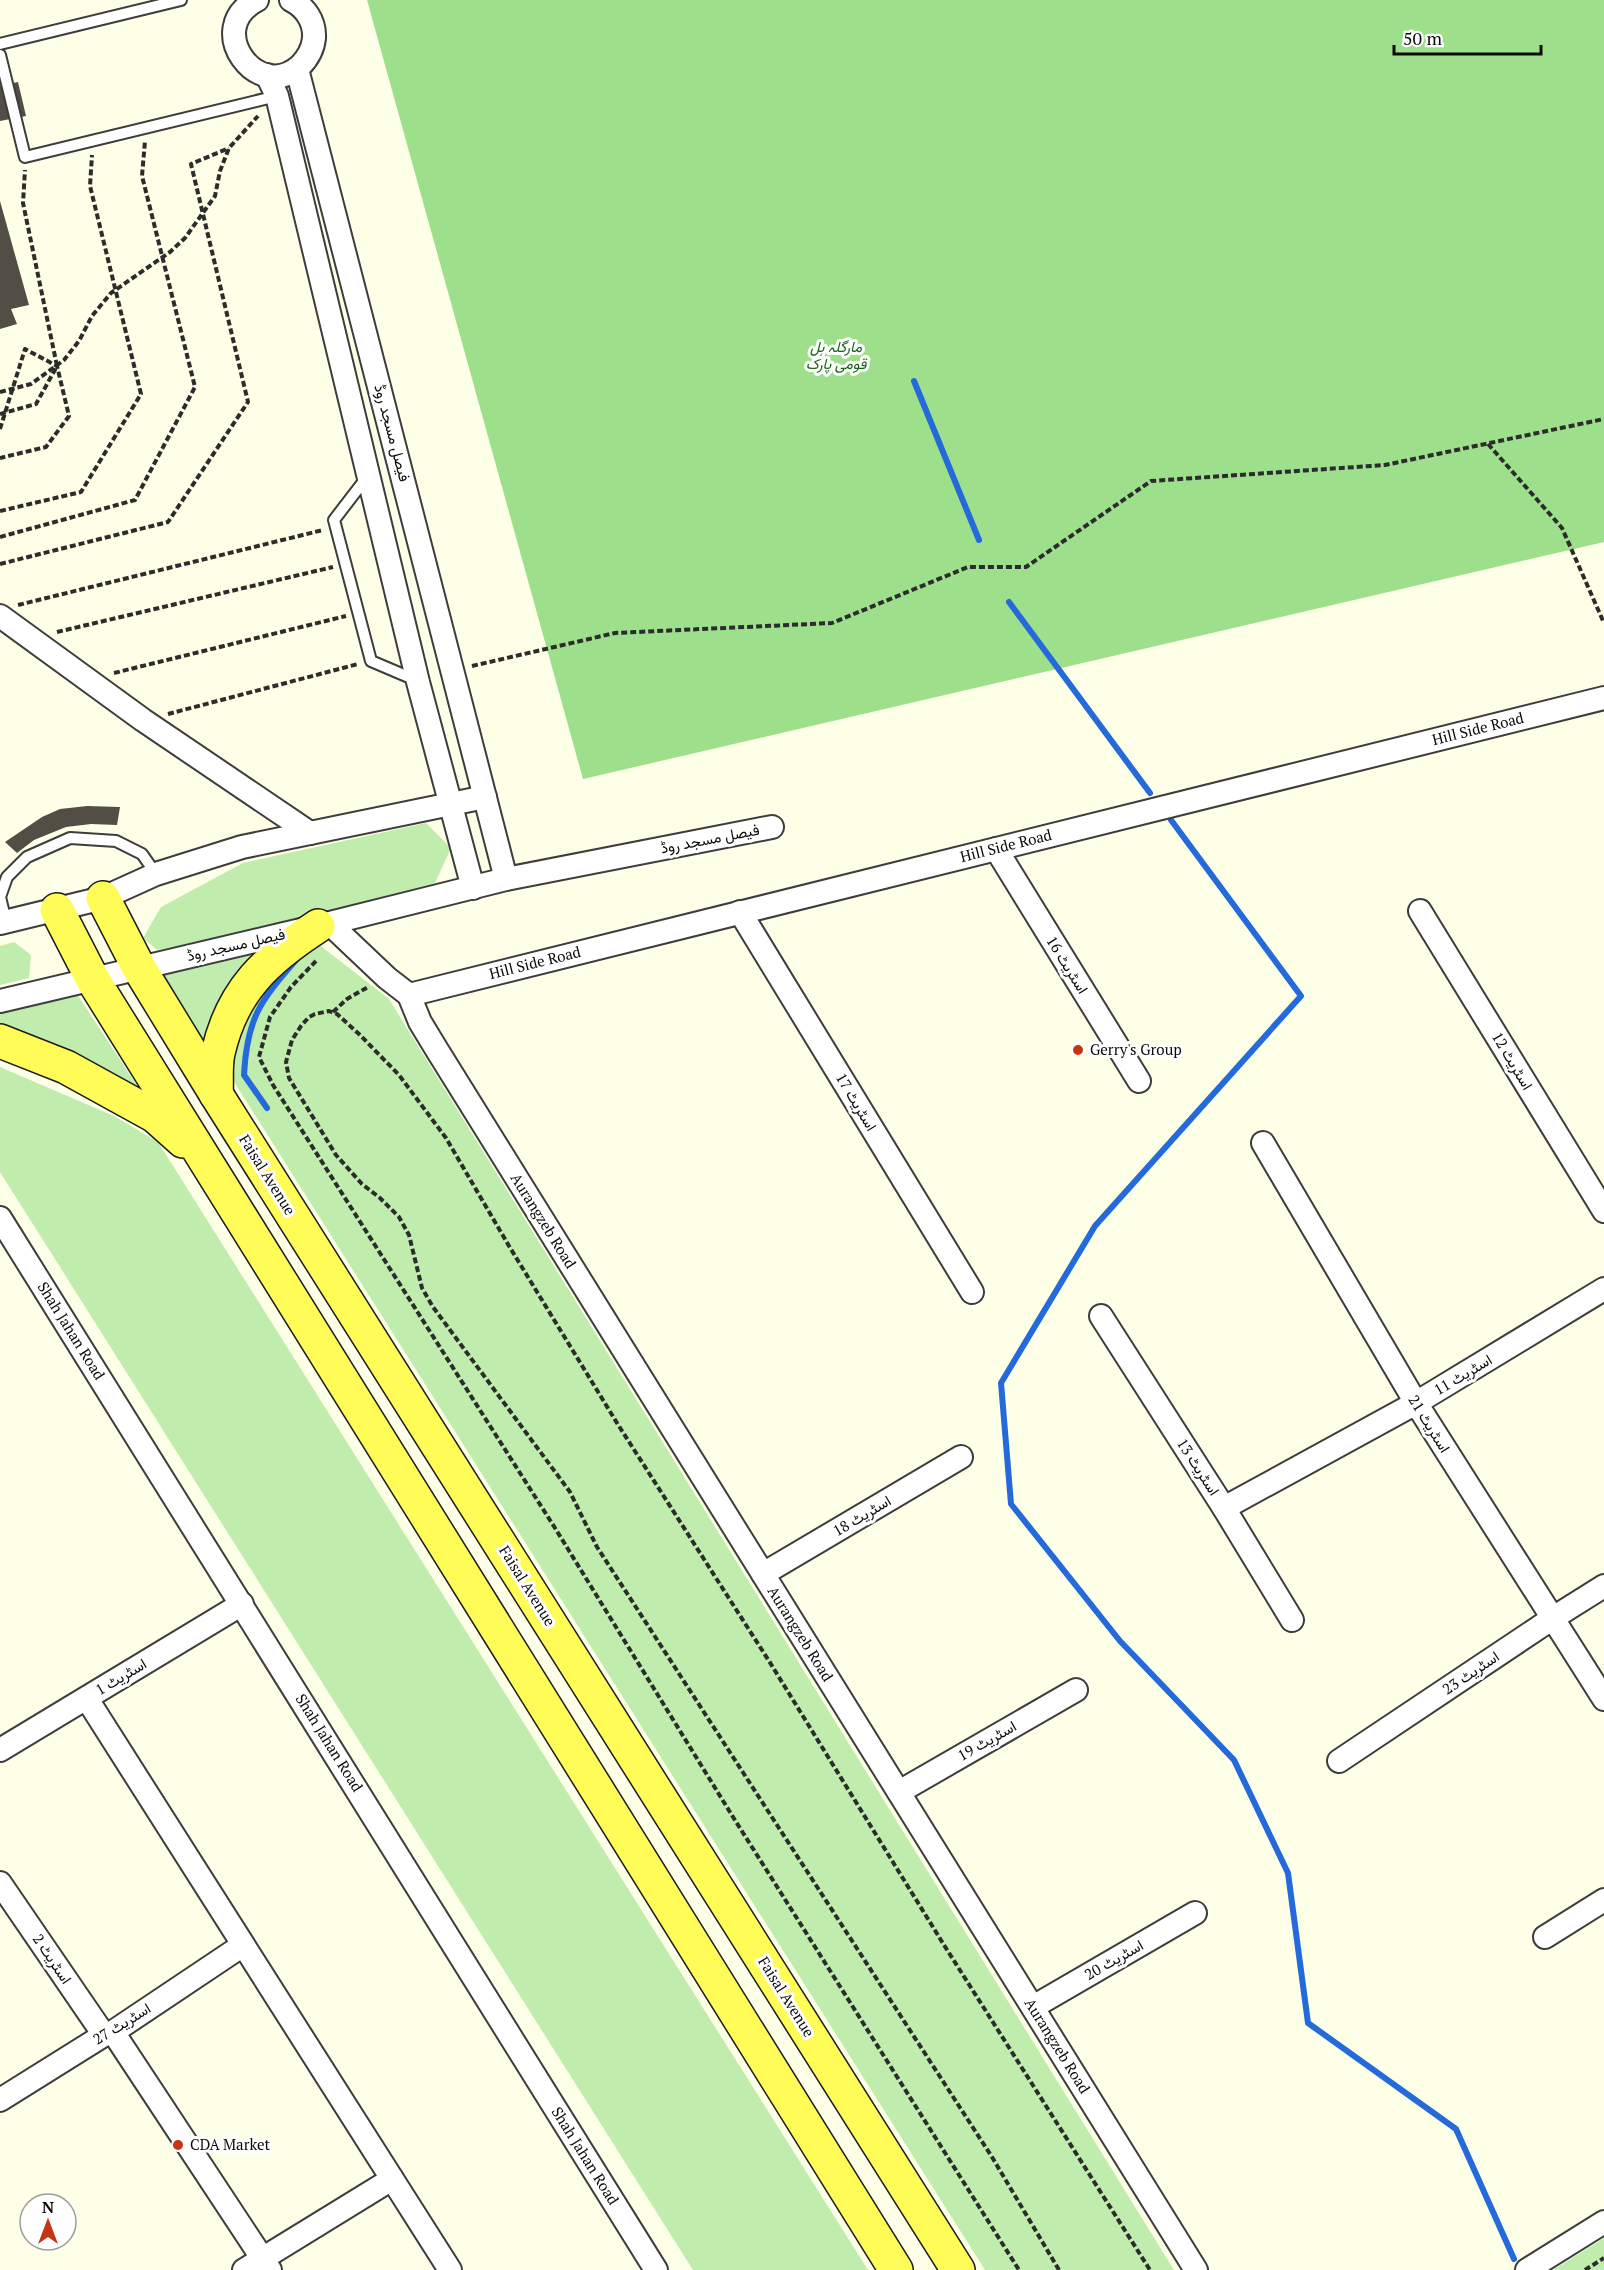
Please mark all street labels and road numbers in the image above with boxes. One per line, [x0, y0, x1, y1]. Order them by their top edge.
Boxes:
street label: فیصل مسجد روڈ [370, 382, 416, 484]
street label: Hill Side Road [1430, 707, 1526, 749]
street label: فیصل مسجد روڈ [659, 819, 761, 857]
street label: Hill Side Road [958, 824, 1054, 866]
street label: فیصل مسجد روڈ [185, 923, 287, 965]
street label: اسٹریٹ 16 [1042, 932, 1093, 997]
street label: Hill Side Road [487, 941, 583, 983]
street label: اسٹریٹ 12 [1488, 1028, 1538, 1093]
street label: اسٹریٹ 17 [832, 1069, 882, 1134]
street label: Faisal Avenue [235, 1130, 301, 1218]
street label: Aurangzeb Road [506, 1169, 581, 1272]
street label: Shah Jahan Road [34, 1278, 110, 1383]
street label: اسٹریٹ 11 [1430, 1349, 1495, 1399]
street label: اسٹریٹ 21 [1404, 1391, 1455, 1456]
street label: اسٹریٹ 13 [1173, 1434, 1225, 1499]
street label: اسٹریٹ 18 [829, 1490, 894, 1540]
street label: Faisal Avenue [495, 1541, 561, 1629]
street label: Aurangzeb Road [763, 1582, 838, 1685]
street label: اسٹریٹ 23 [1438, 1646, 1503, 1698]
street label: اسٹریٹ 1 [91, 1653, 150, 1699]
street label: Shah Jahan Road [292, 1690, 368, 1795]
street label: اسٹریٹ 19 [954, 1715, 1019, 1765]
street label: اسٹریٹ 2 [29, 1929, 77, 1987]
street label: اسٹریٹ 20 [1081, 1934, 1146, 1984]
street label: Faisal Avenue [754, 1952, 820, 2040]
street label: Aurangzeb Road [1020, 1994, 1095, 2097]
street label: اسٹریٹ 27 [89, 1998, 154, 2049]
street label: Shah Jahan Road [548, 2103, 624, 2208]

